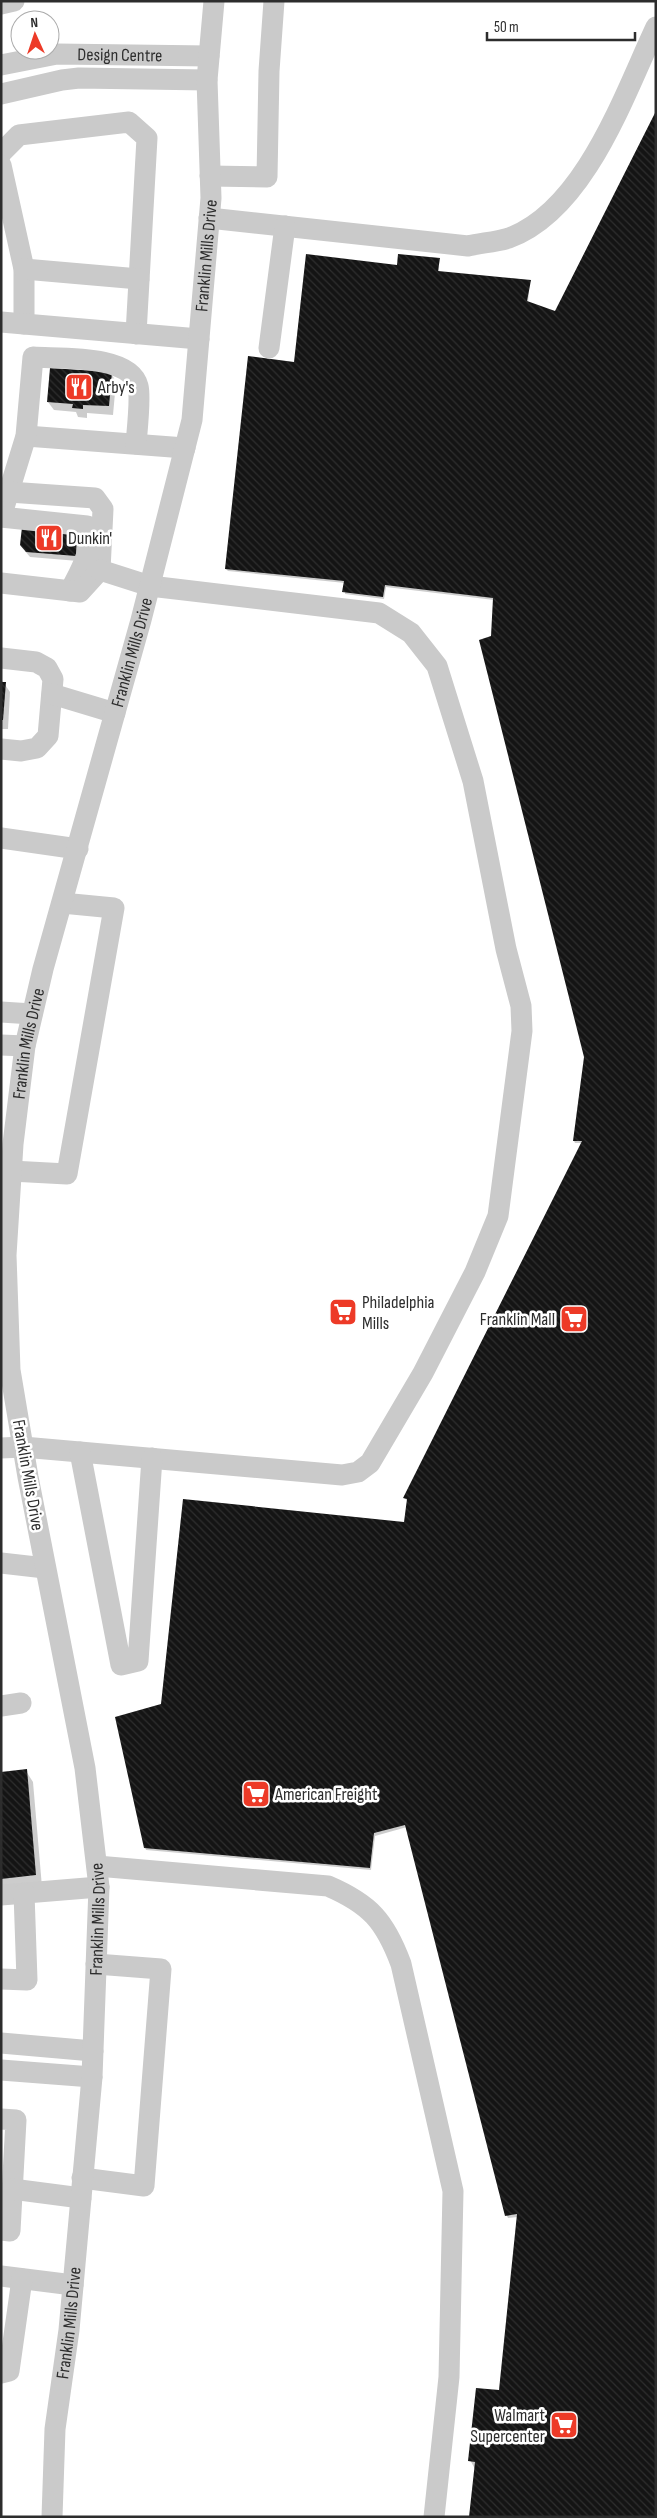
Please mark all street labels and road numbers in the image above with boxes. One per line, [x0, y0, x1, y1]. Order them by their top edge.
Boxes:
street label: Design Centre [77, 44, 163, 66]
street label: Franklin Mills Drive [191, 199, 221, 313]
street label: Franklin Mills Drive [107, 595, 157, 709]
street label: Franklin Mills Drive [8, 986, 49, 1100]
street label: Franklin Mills Drive [8, 1418, 48, 1532]
street label: Franklin Mills Drive [85, 1862, 110, 1976]
street label: Franklin Mills Drive [52, 2266, 85, 2380]

